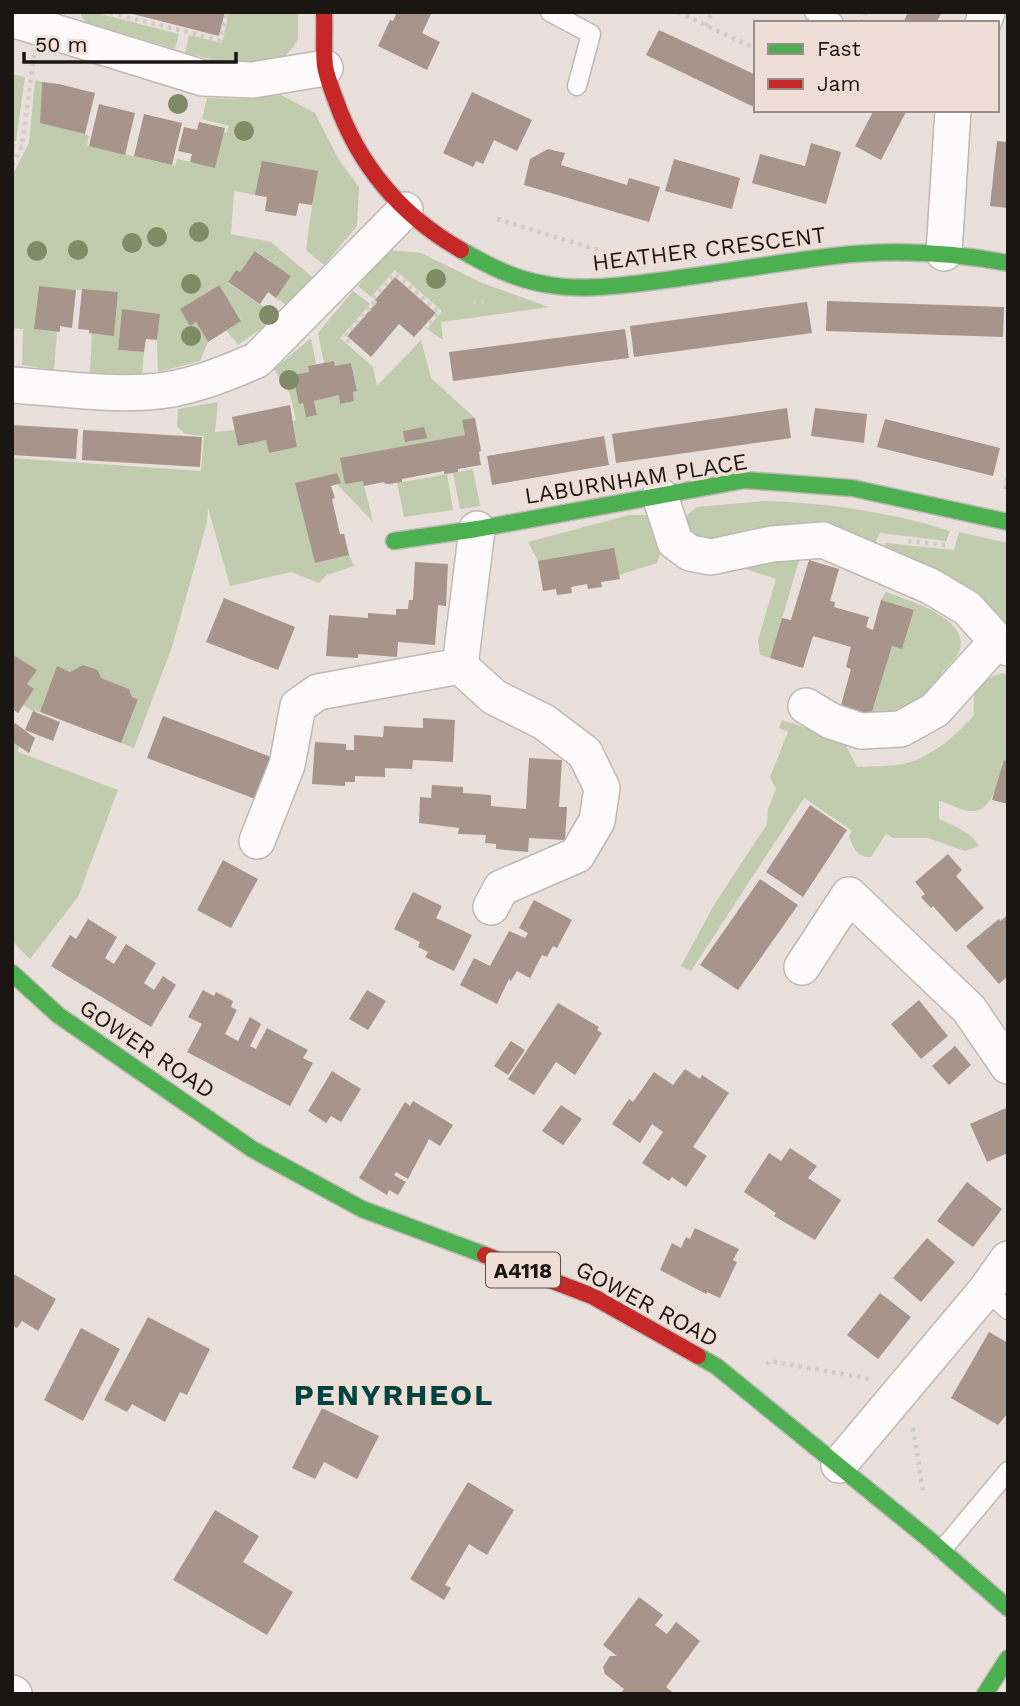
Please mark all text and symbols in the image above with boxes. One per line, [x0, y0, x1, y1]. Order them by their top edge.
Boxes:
scale bar [24, 21, 236, 65]
legend [754, 21, 999, 112]
text: 50 m [35, 32, 87, 57]
text: Fast [817, 36, 861, 61]
text: Jam [817, 71, 860, 96]
street label: HEATHER CRESCENT [591, 221, 827, 277]
street label: LABURNHAM PLACE [523, 448, 749, 510]
street label: GOWER ROAD [74, 994, 220, 1104]
road number: A4118 [486, 1252, 560, 1288]
street label: GOWER ROAD [571, 1255, 723, 1353]
district label: PENYRHEOL [294, 1377, 494, 1412]

